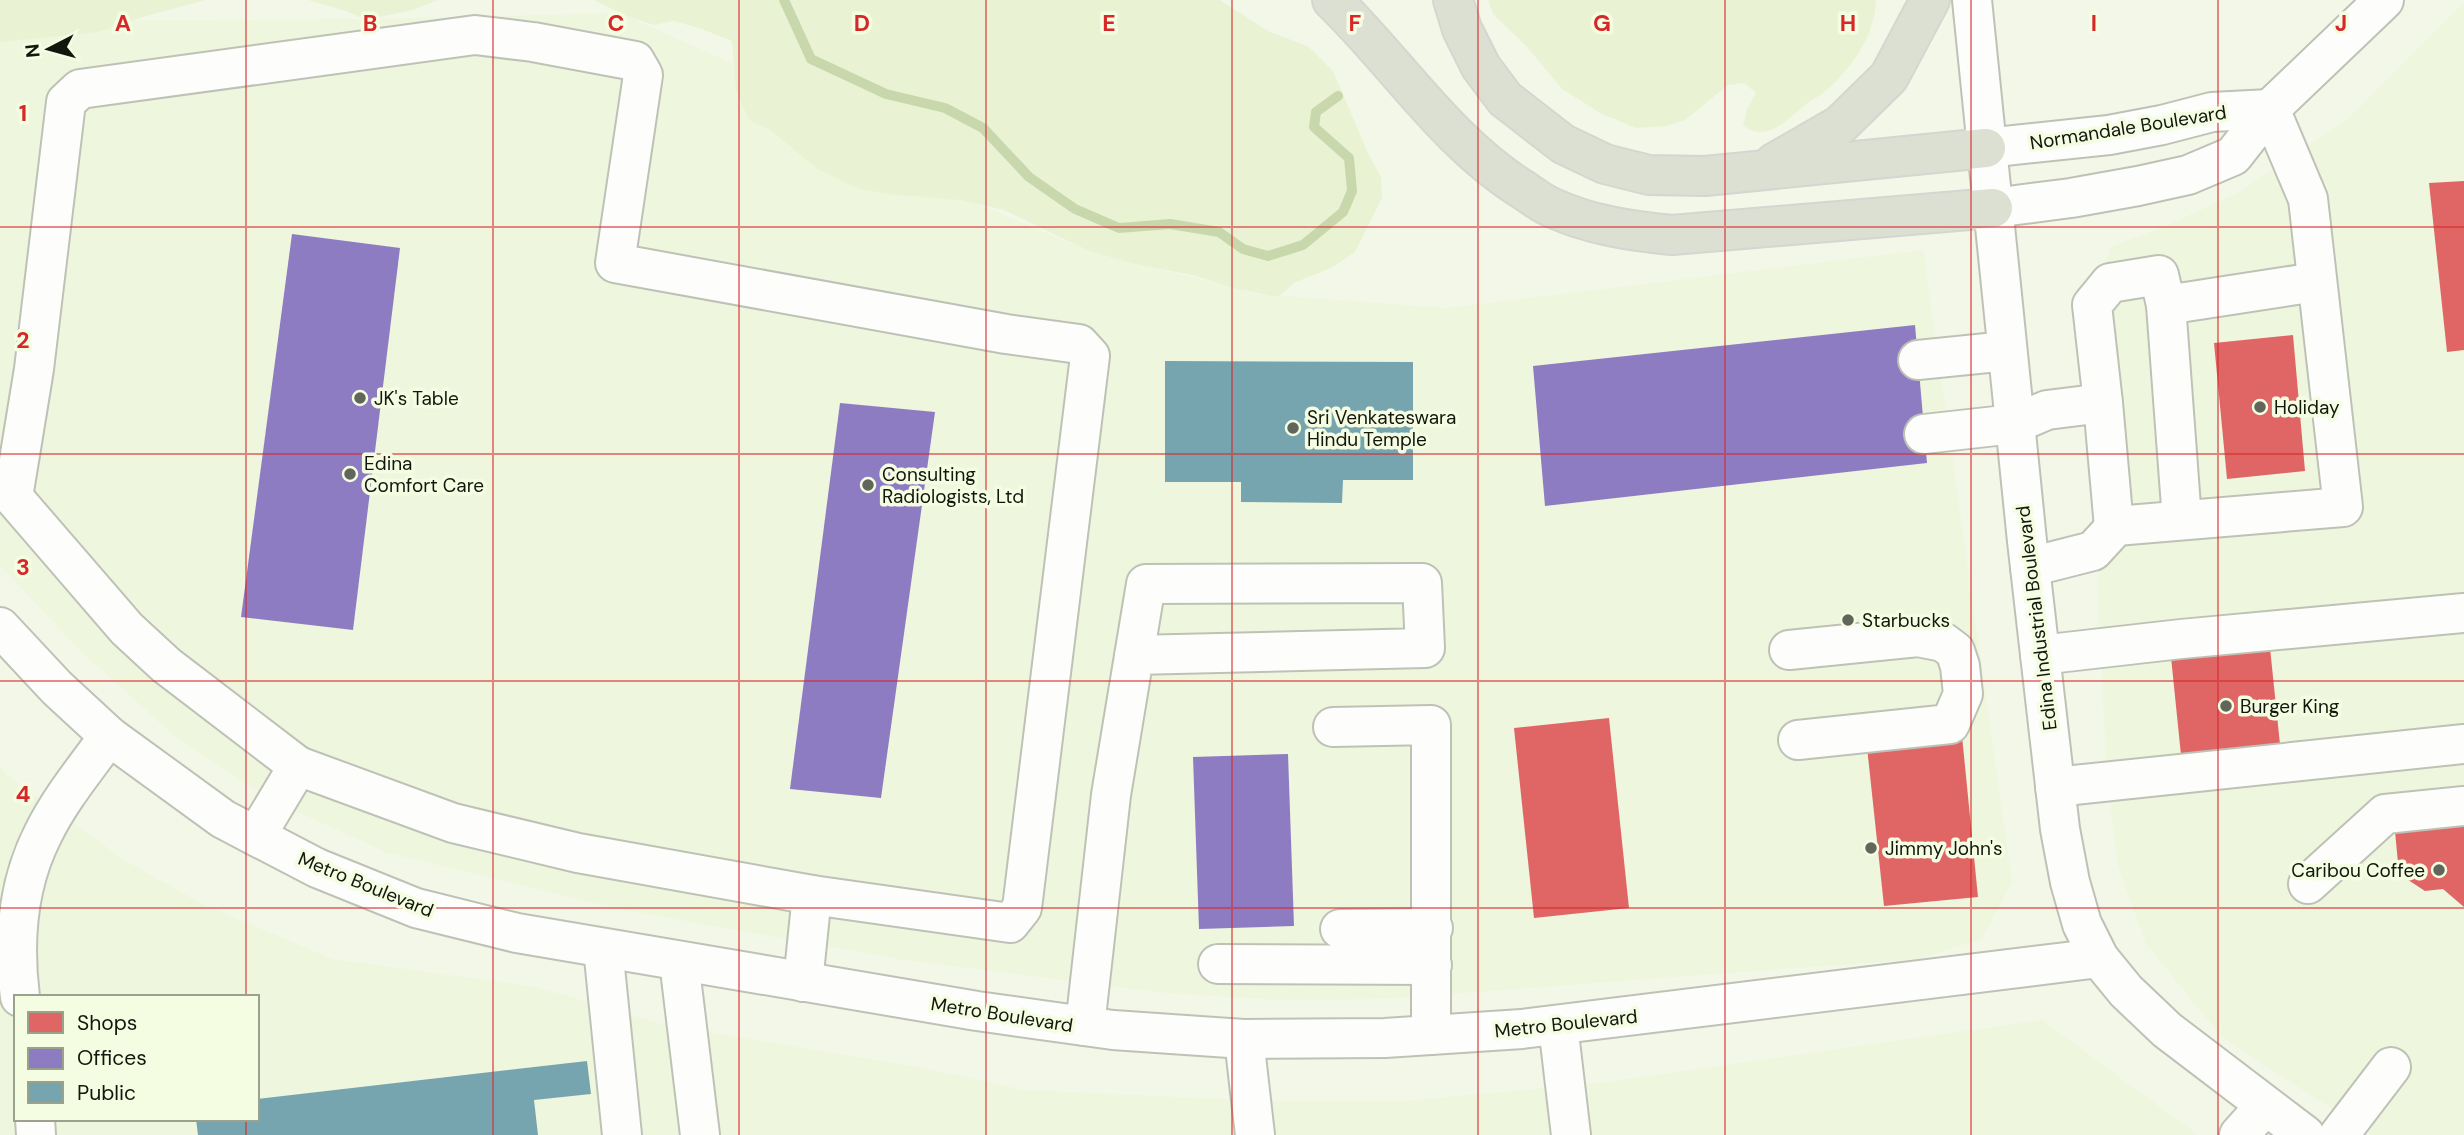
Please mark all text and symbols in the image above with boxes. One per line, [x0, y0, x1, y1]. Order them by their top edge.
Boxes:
text: A [115, 8, 131, 38]
text: B [363, 8, 377, 38]
text: C [608, 8, 624, 38]
text: D [854, 8, 870, 38]
text: E [1102, 8, 1116, 38]
text: F [1349, 8, 1362, 38]
text: G [1593, 8, 1611, 38]
text: H [1840, 8, 1856, 38]
text: I [2091, 8, 2097, 38]
text: J [2335, 8, 2347, 38]
north arrow [14, 14, 84, 84]
text: N [19, 43, 46, 59]
text: 1 [19, 98, 27, 128]
street label: Normandale Boulevard [2028, 100, 2228, 155]
text: 2 [16, 325, 30, 355]
place label: JK's Table [374, 386, 459, 411]
marker: JK's Table [352, 390, 368, 406]
place label: Holiday [2274, 395, 2340, 420]
marker: Holiday [2252, 399, 2268, 415]
place label: Sri Venkateswara Hindu Temple [1307, 405, 1456, 452]
marker: Sri Venkateswara Hindu Temple [1285, 420, 1301, 436]
place label: Edina Comfort Care [364, 451, 484, 498]
place label: Consulting Radiologists, Ltd [882, 462, 1024, 509]
marker: Edina Comfort Care [342, 466, 358, 482]
marker: Consulting Radiologists, Ltd [860, 477, 876, 493]
street label: Edina Industrial Boulevard [2010, 504, 2063, 732]
text: 3 [16, 552, 30, 582]
place label: Starbucks [1862, 608, 1950, 633]
marker: Starbucks [1840, 612, 1856, 628]
place label: Burger King [2240, 694, 2340, 719]
marker: Burger King [2218, 698, 2234, 714]
text: 4 [16, 779, 31, 809]
place label: Jimmy John's [1885, 836, 2003, 861]
marker: Jimmy John's [1863, 840, 1879, 856]
street label: Metro Boulevard [295, 846, 437, 923]
place label: Caribou Coffee [2291, 858, 2425, 883]
marker: Caribou Coffee [2431, 862, 2447, 878]
street label: Metro Boulevard [929, 991, 1075, 1038]
legend [14, 995, 259, 1121]
street label: Metro Boulevard [1493, 1004, 1639, 1043]
text: Shops [77, 1009, 137, 1037]
text: Offices [77, 1044, 147, 1072]
text: Public [77, 1079, 136, 1107]

